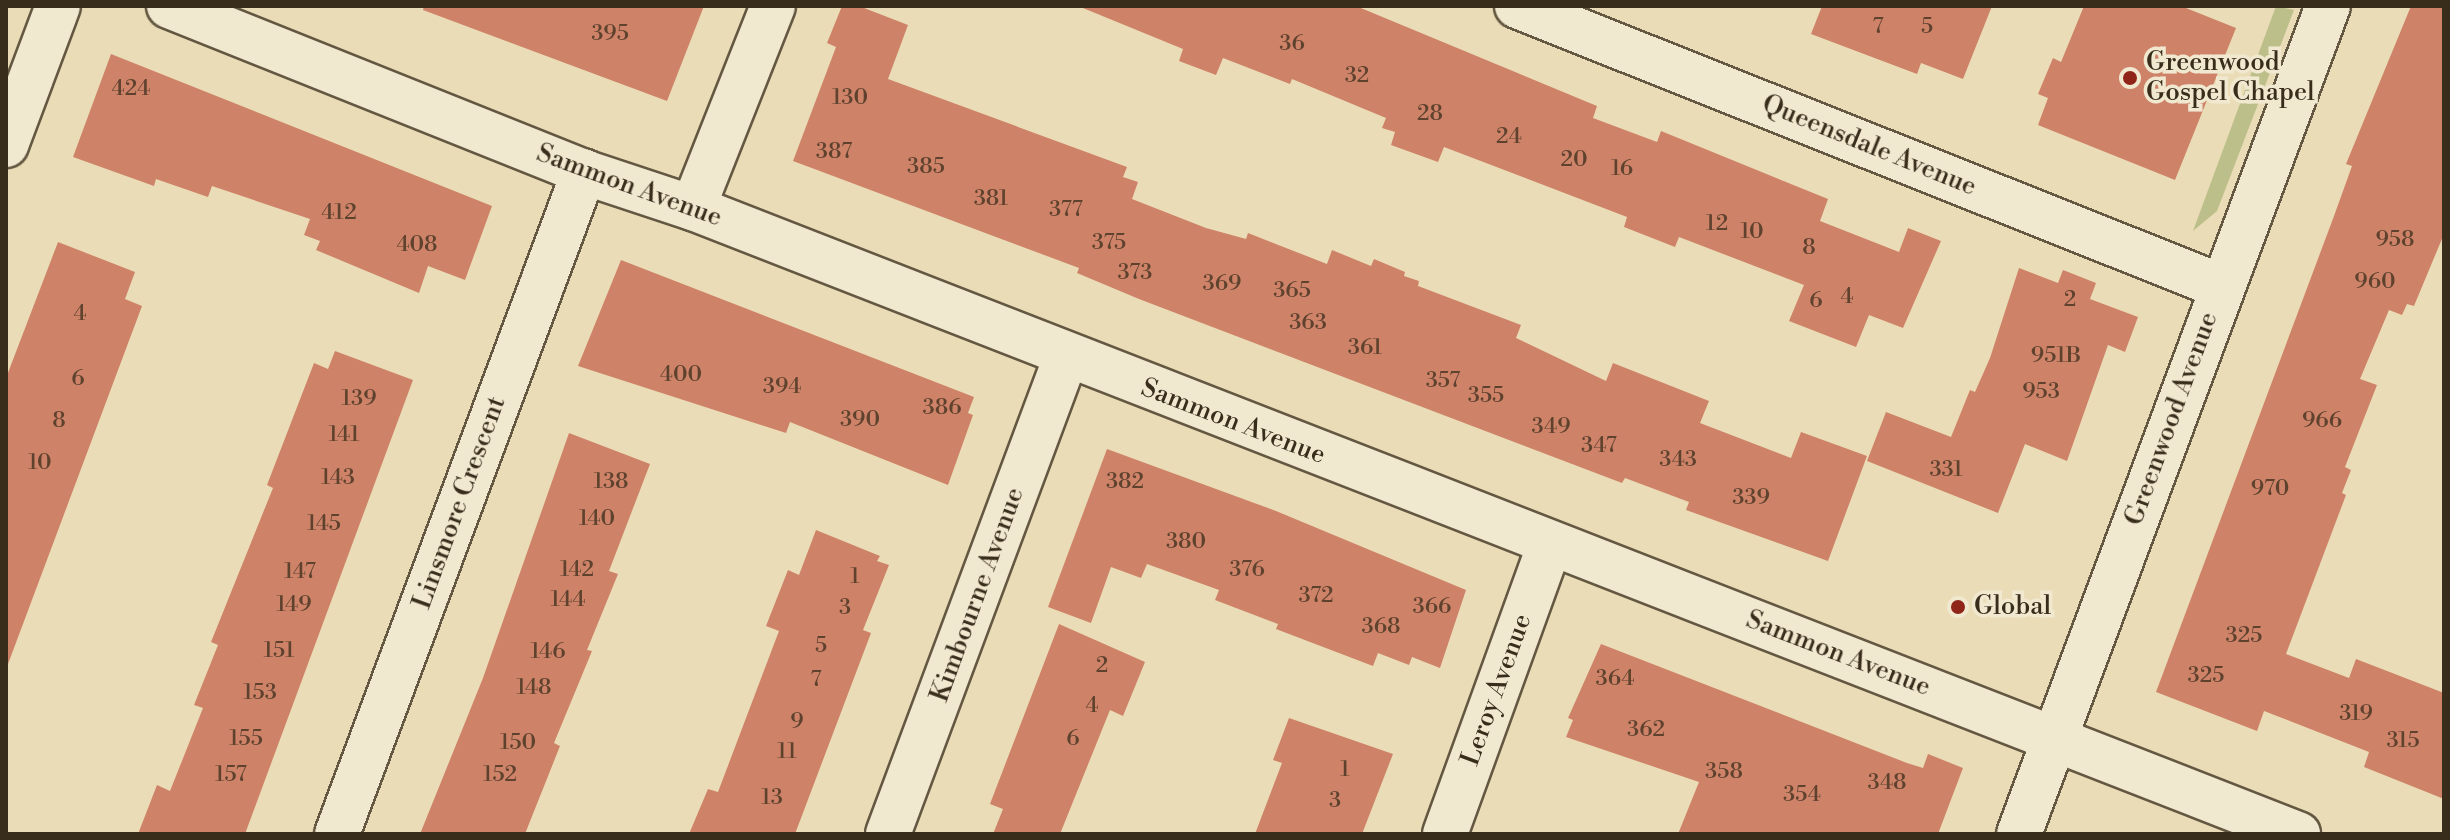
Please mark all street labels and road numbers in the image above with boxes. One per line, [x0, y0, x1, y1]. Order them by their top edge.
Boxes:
street label: Queensdale Avenue [1757, 89, 1981, 203]
street label: Sammon Avenue [532, 138, 726, 234]
street label: Greenwood Avenue [2119, 308, 2225, 530]
street label: Sammon Avenue [1136, 373, 1330, 471]
street label: Linsmore Crescent [407, 392, 513, 614]
street label: Kimbourne Avenue [925, 484, 1031, 706]
street label: Sammon Avenue [1741, 605, 1935, 703]
street label: Leroy Avenue [1455, 610, 1539, 770]

